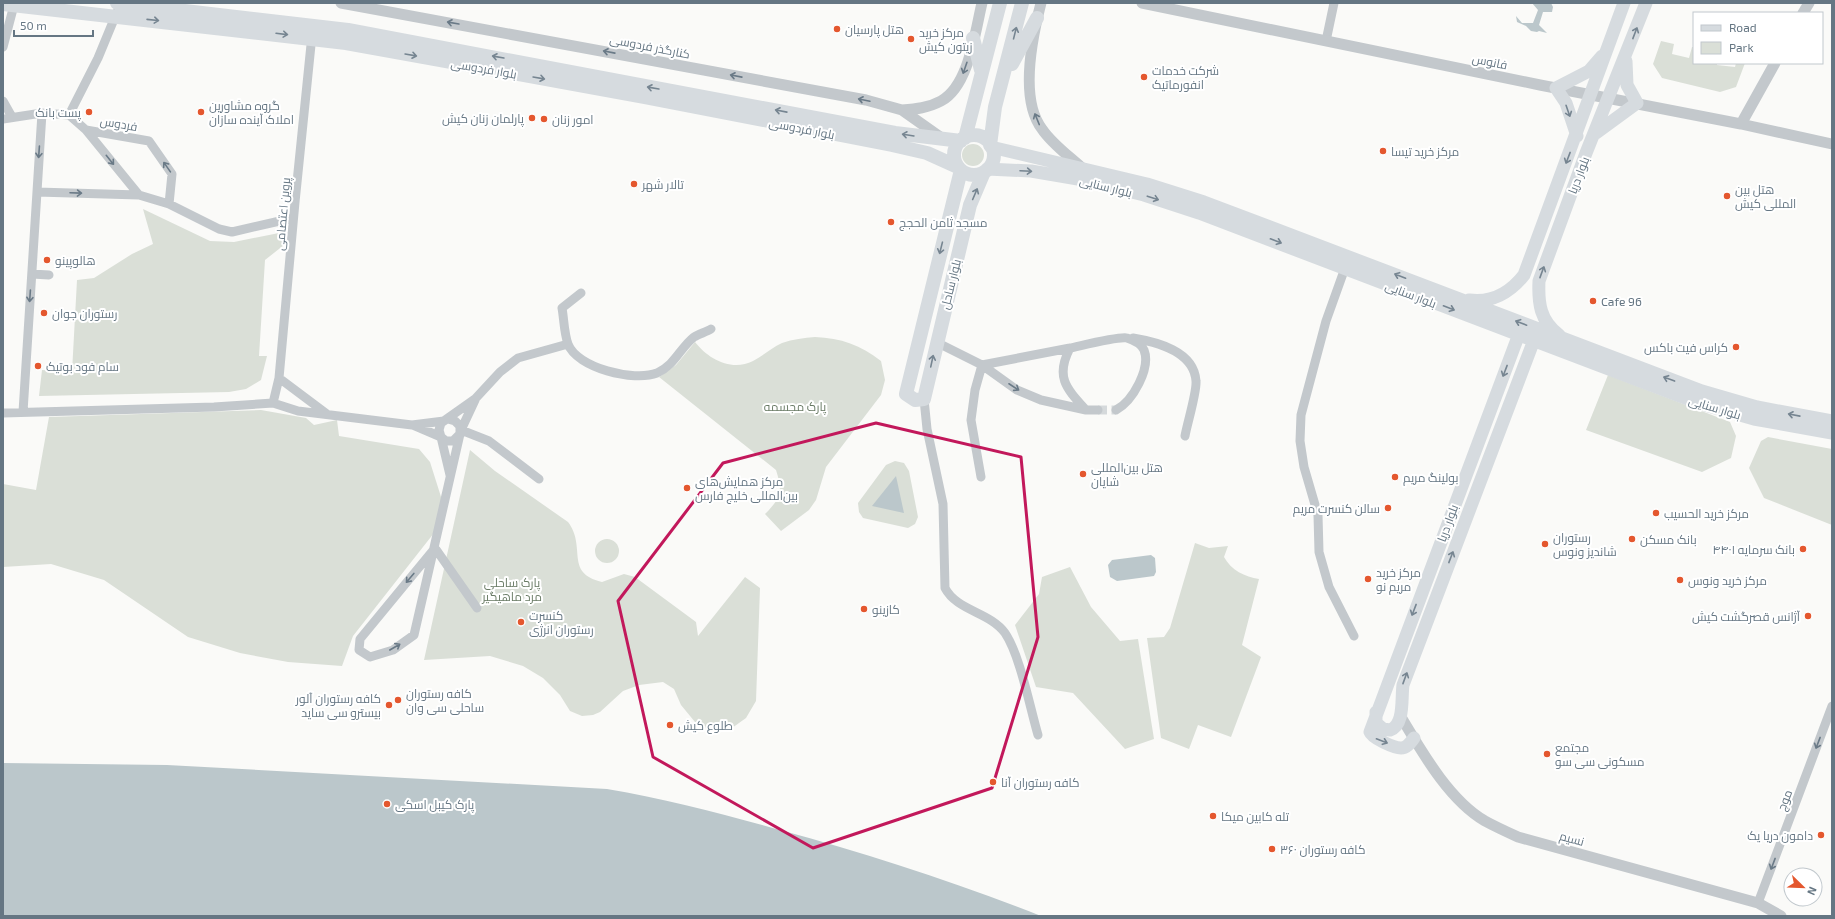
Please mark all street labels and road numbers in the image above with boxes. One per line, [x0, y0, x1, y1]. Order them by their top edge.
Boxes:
street label: کنارگذر فردوسی [608, 31, 692, 62]
street label: فانوس [1471, 50, 1509, 73]
street label: بلوار فردوسی [450, 55, 518, 82]
street label: فردوس [99, 113, 139, 134]
street label: بلوار فردوسی [768, 115, 836, 142]
street label: بلوار دریا [1565, 154, 1592, 196]
street label: بلوار سنایی [1078, 173, 1134, 200]
street label: پروین اعتصامی [272, 176, 295, 252]
street label: بلوار ساحل [937, 257, 964, 311]
street label: بلوار سنایی [1383, 278, 1439, 311]
street label: بلوار سنایی [1687, 392, 1743, 423]
street label: بلوار دریا [1434, 502, 1461, 544]
street label: موج [1774, 787, 1796, 813]
street label: نسیم [1558, 828, 1586, 850]

